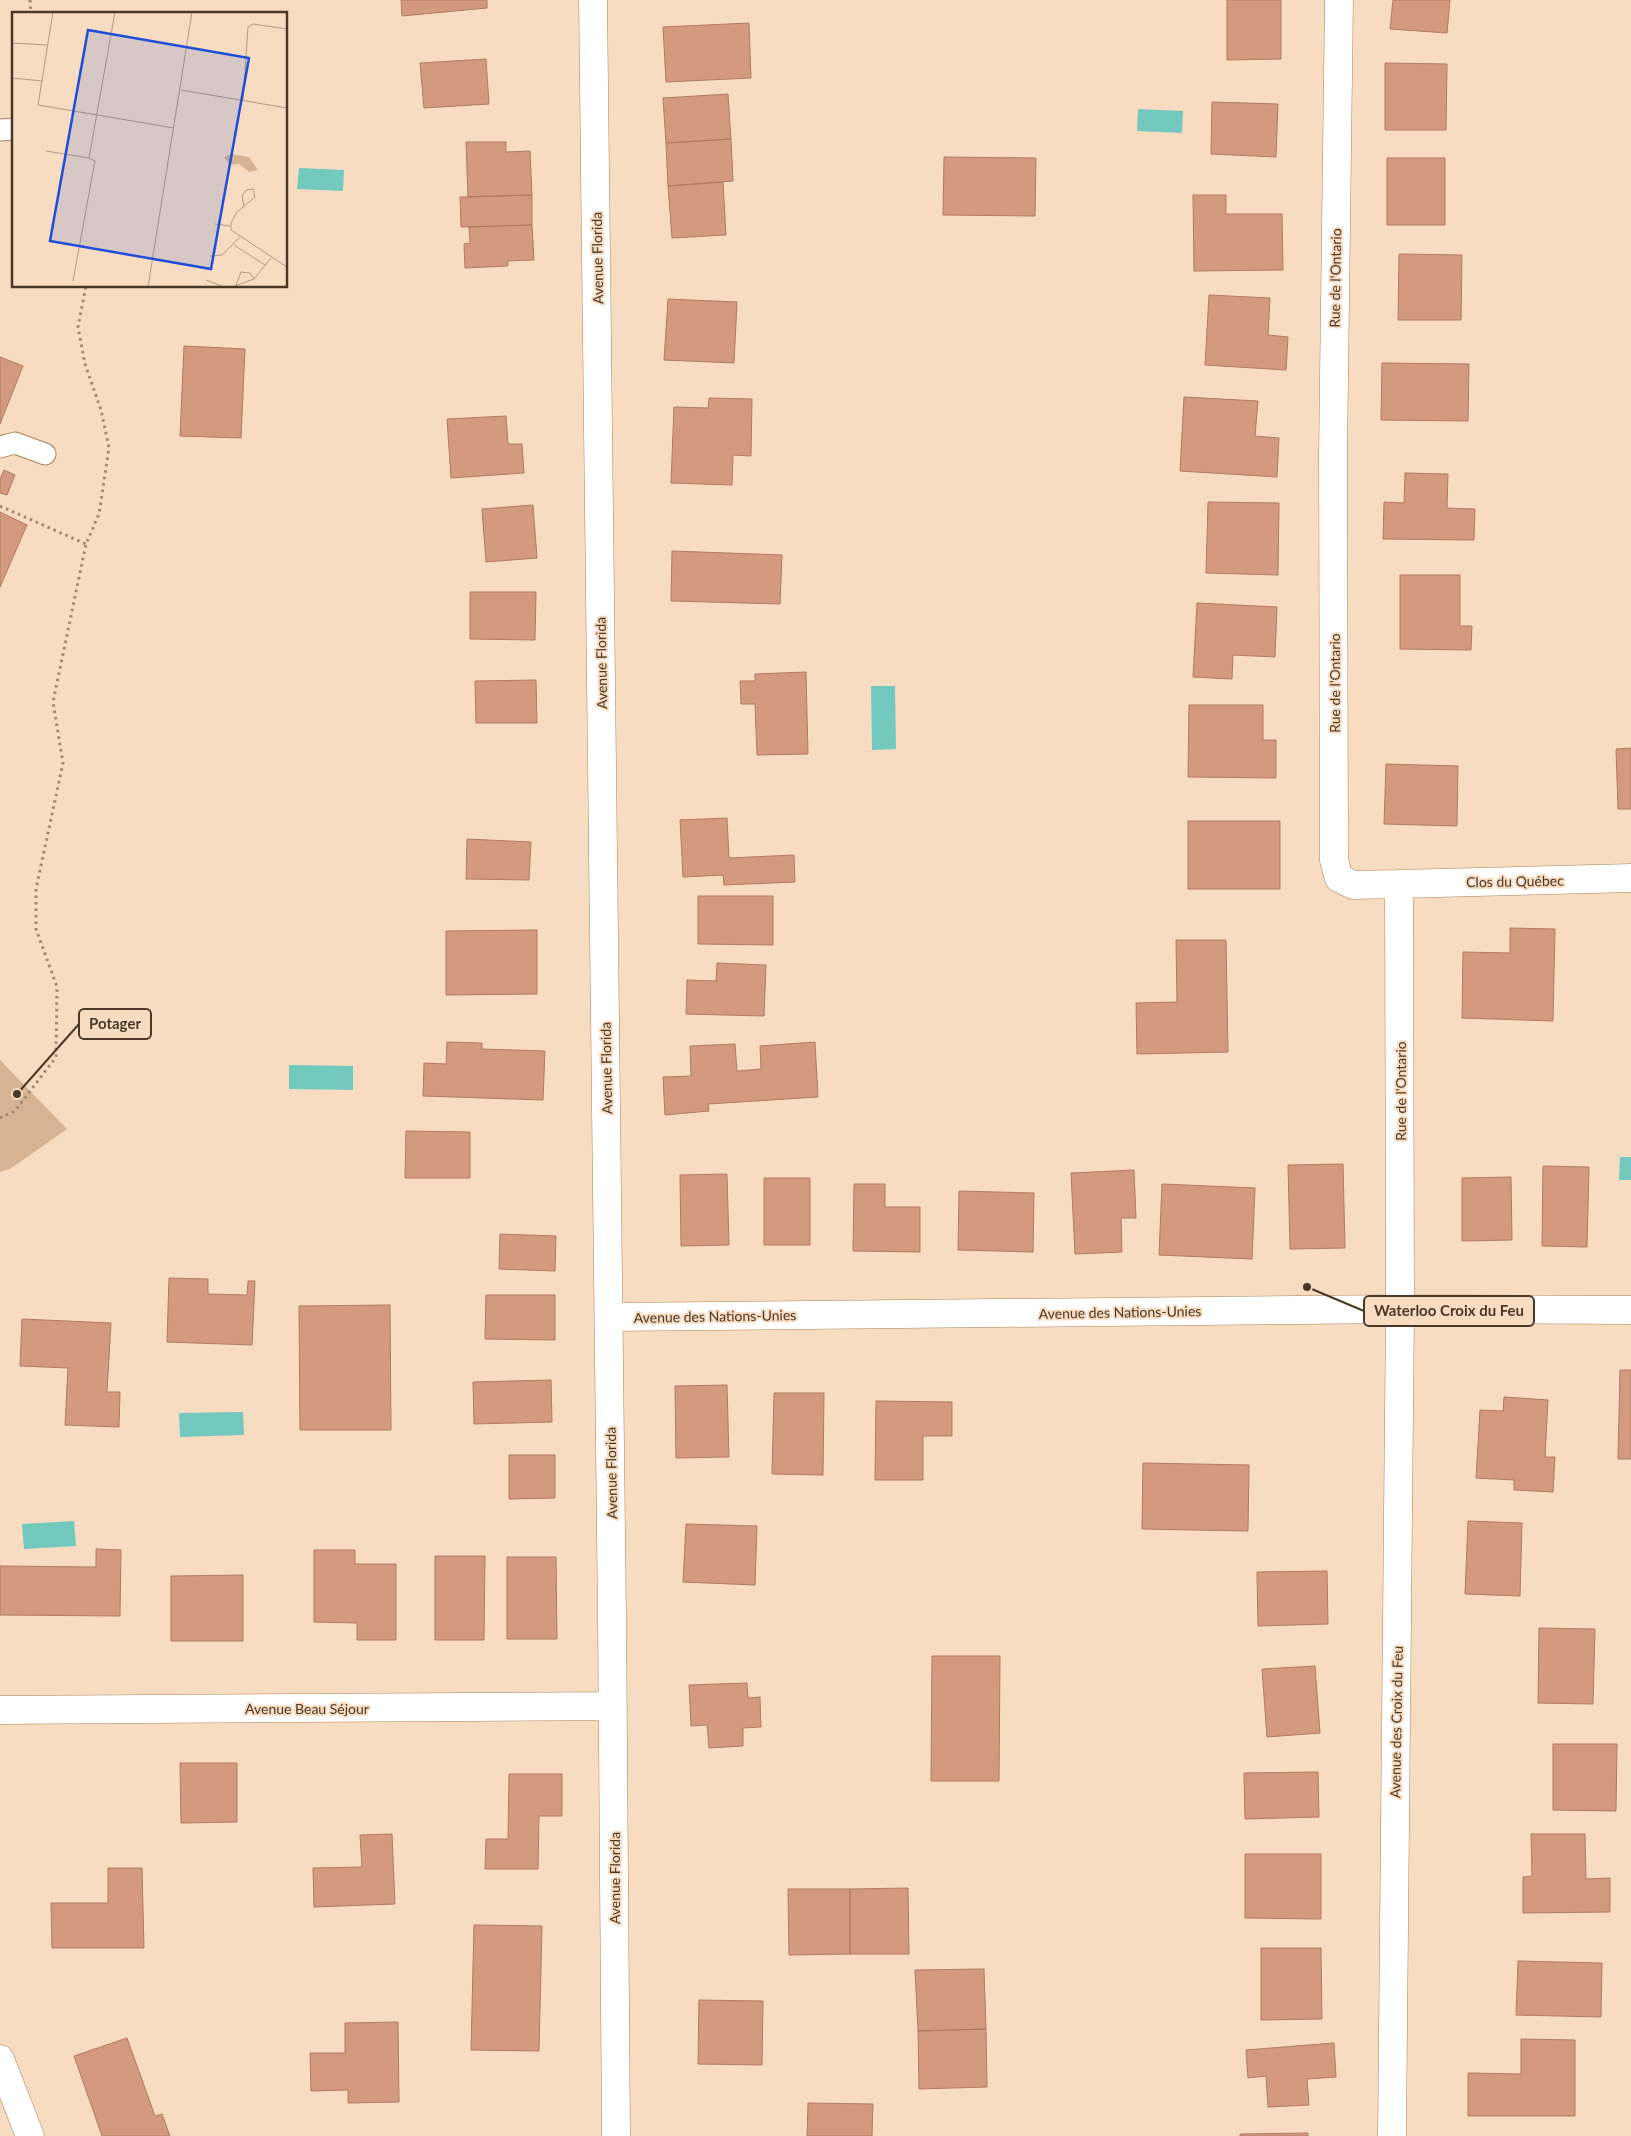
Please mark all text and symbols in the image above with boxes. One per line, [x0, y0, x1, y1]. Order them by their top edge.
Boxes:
inset map [12, 12, 288, 288]
street label: Avenue Florida [588, 212, 606, 304]
street label: Rue de l'Ontario [1326, 228, 1344, 328]
street label: Avenue Florida [592, 617, 610, 709]
street label: Rue de l'Ontario [1326, 633, 1343, 733]
street label: Clos du Québec [1466, 872, 1564, 890]
callout: Potager [79, 1009, 151, 1039]
text: Potager [89, 1014, 141, 1032]
street label: Avenue Florida [597, 1022, 615, 1114]
street label: Rue de l'Ontario [1392, 1041, 1409, 1141]
callout: Waterloo Croix du Feu [1364, 1296, 1534, 1326]
text: Waterloo Croix du Feu [1374, 1301, 1524, 1319]
street label: Avenue des Nations-Unies [1039, 1302, 1201, 1322]
street label: Avenue des Nations-Unies [634, 1306, 796, 1326]
street label: Avenue Florida [602, 1427, 620, 1519]
street label: Avenue des Croix du Feu [1386, 1646, 1406, 1798]
street label: Avenue Beau Séjour [245, 1700, 369, 1717]
street label: Avenue Florida [606, 1832, 623, 1924]

